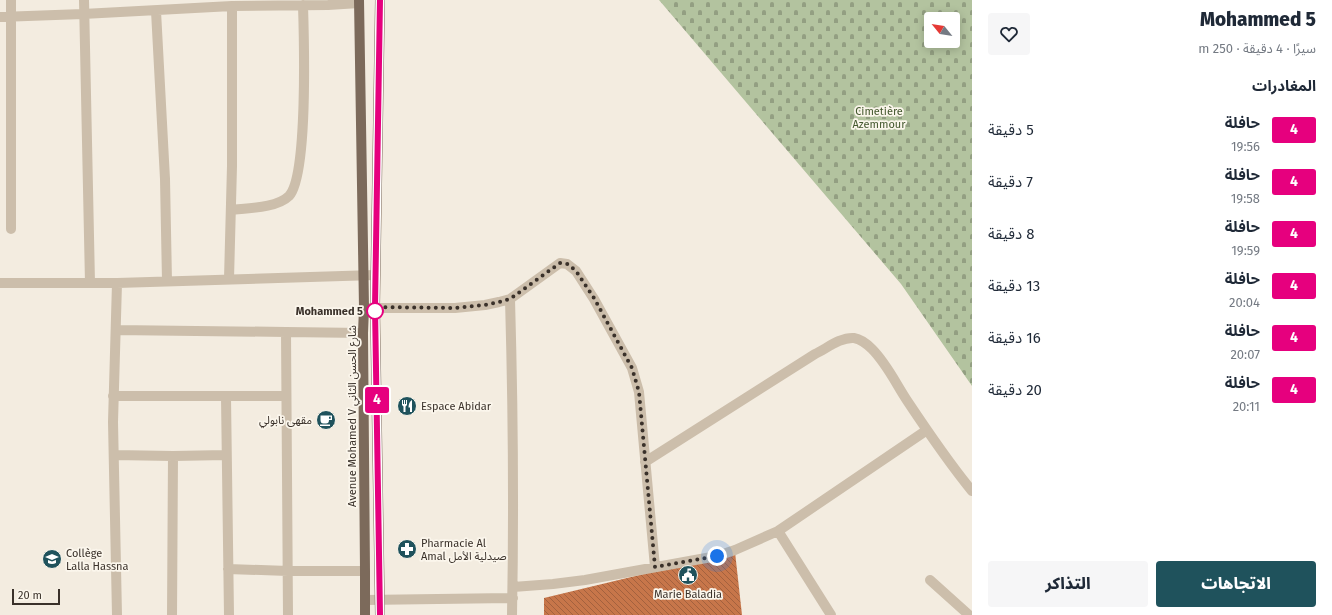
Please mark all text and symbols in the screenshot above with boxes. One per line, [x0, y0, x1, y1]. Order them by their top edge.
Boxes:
text: Mohammed 5 [1200, 8, 1316, 31]
north arrow [924, 12, 960, 48]
map controls [924, 12, 960, 48]
button: heart [988, 13, 1030, 55]
text: سيرًا · 4 دقيقة · 250 m [1198, 41, 1316, 56]
text: المغادرات [1252, 77, 1316, 95]
park label: Cimetière Azemmour [853, 105, 906, 131]
text: حافلة [1225, 114, 1260, 132]
text: 5 دقيقة [988, 121, 1034, 139]
text: 4 [1290, 121, 1298, 138]
text: 19:56 [1231, 139, 1260, 154]
text: حافلة [1225, 166, 1260, 184]
text: 7 دقيقة [988, 173, 1033, 191]
text: 4 [1290, 173, 1298, 190]
text: 19:58 [1231, 191, 1260, 206]
text: حافلة [1225, 218, 1260, 236]
text: 8 دقيقة [988, 225, 1034, 243]
text: 4 [1290, 225, 1298, 242]
text: 19:59 [1231, 243, 1260, 258]
text: حافلة [1225, 270, 1260, 288]
text: 13 دقيقة [988, 277, 1040, 295]
text: 4 [1290, 277, 1298, 294]
text: 20:04 [1229, 295, 1260, 310]
marker: Mohammed 5 [366, 302, 384, 320]
place label: Mohammed 5 [296, 305, 363, 318]
text: حافلة [1225, 322, 1260, 340]
street label: Avenue Mohamed V شارع الحسن الثاني [346, 325, 361, 507]
text: 16 دقيقة [988, 329, 1041, 347]
text: 4 [1290, 329, 1298, 346]
text: 20:07 [1230, 347, 1260, 362]
text: حافلة [1225, 374, 1260, 392]
text: 20 دقيقة [988, 381, 1042, 399]
text: 4 [1290, 381, 1298, 398]
line badge: 4 [364, 387, 390, 413]
text: 4 [373, 391, 381, 408]
restaurant icon: Espace Abidar [396, 395, 418, 417]
text: 20:11 [1233, 399, 1260, 414]
place label: Espace Abidar [421, 400, 492, 413]
cafe icon: مقهى نابولي [315, 409, 337, 431]
place label: مقهى نابولي [259, 414, 312, 429]
place label: Pharmacie Al Amal صيدلية الأمل [421, 537, 507, 563]
pharmacy icon: Pharmacie Al Amal صيدلية الأمل [396, 538, 418, 560]
your location [707, 546, 727, 566]
place label: Collège Lalla Hassna [66, 547, 128, 573]
school or university icon: Collège Lalla Hassna [41, 548, 63, 570]
button: التذاكر [988, 561, 1148, 607]
button: الاتجاهات [1156, 561, 1316, 607]
public building icon: Marie Baladia [677, 564, 699, 586]
scale bar [12, 587, 60, 606]
place label: Marie Baladia [654, 588, 722, 601]
text: 20 m [18, 589, 42, 602]

